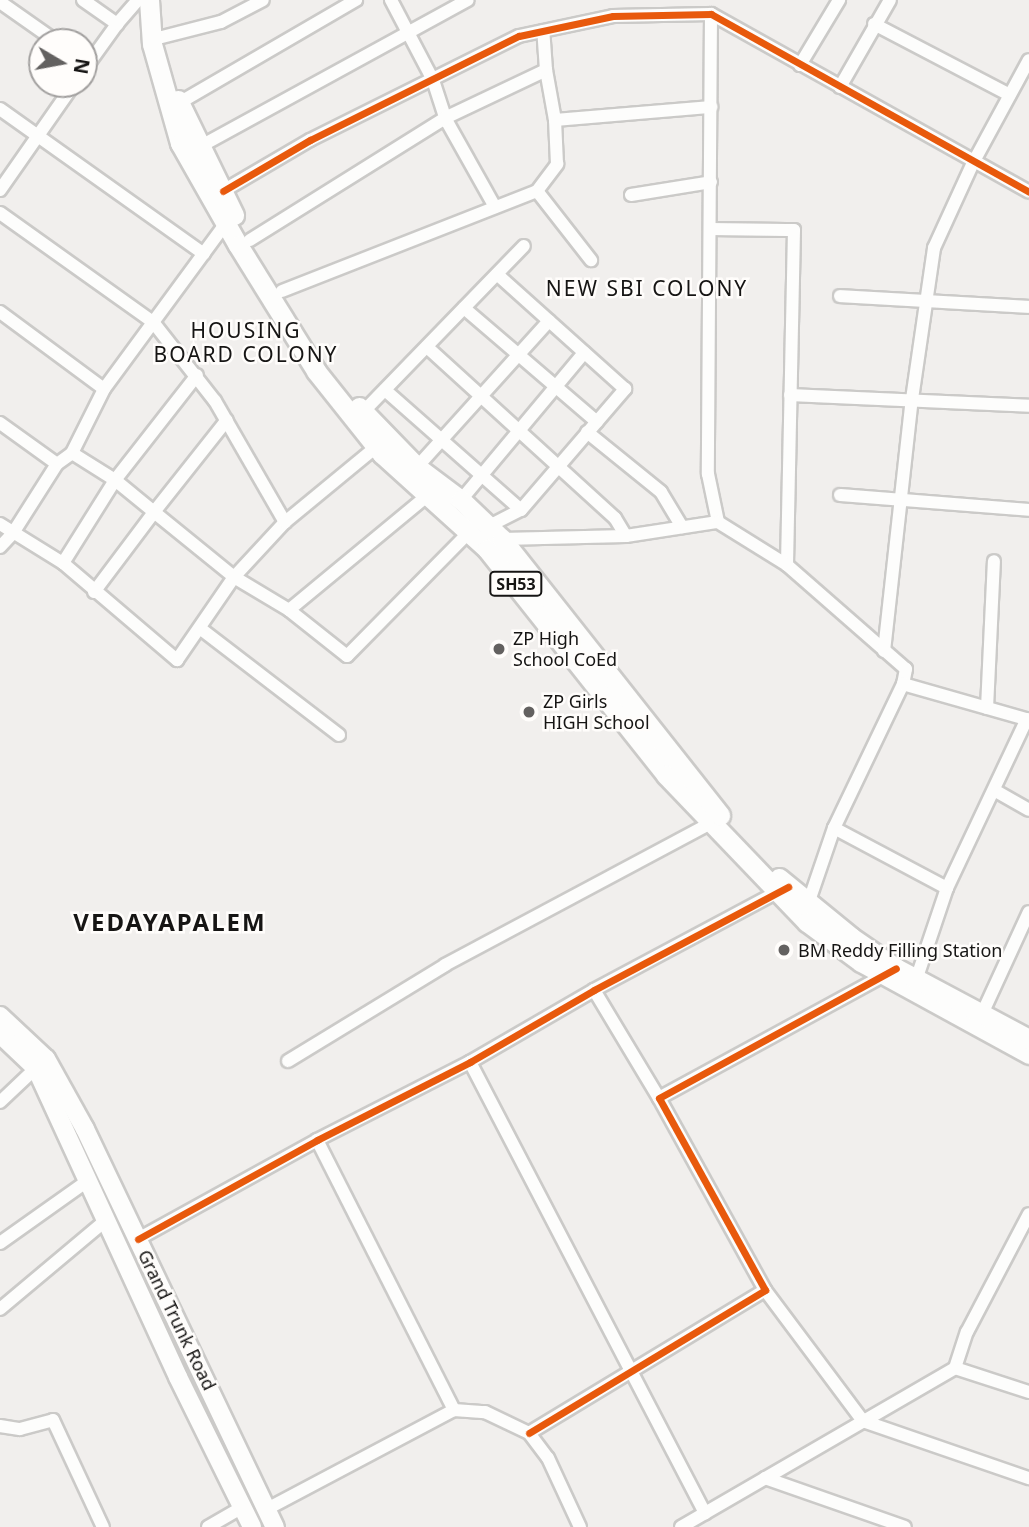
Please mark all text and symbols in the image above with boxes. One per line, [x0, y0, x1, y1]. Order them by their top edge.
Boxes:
north arrow [28, 28, 98, 98]
text: N [68, 56, 96, 76]
district label: NEW SBI COLONY [548, 275, 746, 301]
district label: HOUSING BOARD COLONY [155, 317, 337, 367]
road number: SH53 [488, 572, 544, 596]
place label: ZP High School CoEd [513, 628, 617, 670]
marker: ZP High School CoEd [491, 641, 507, 657]
place label: ZP Girls HIGH School [543, 691, 650, 734]
marker: ZP Girls HIGH School [521, 704, 537, 720]
district label: VEDAYAPALEM [75, 908, 265, 936]
place label: BM Reddy Filling Station [798, 939, 1002, 961]
marker: BM Reddy Filling Station [776, 942, 792, 958]
street label: Grand Trunk Road [134, 1246, 220, 1394]

